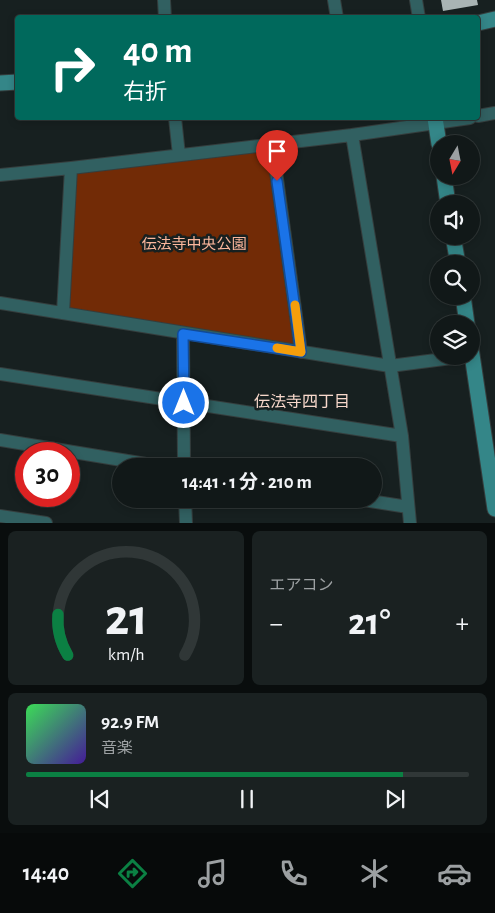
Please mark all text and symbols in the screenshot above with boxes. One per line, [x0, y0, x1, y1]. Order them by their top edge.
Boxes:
text: 40 m [123, 34, 192, 69]
icon: right [40, 35, 105, 100]
text: 右折 [123, 81, 167, 103]
pin [256, 130, 298, 181]
north arrow [430, 135, 480, 185]
map controls [430, 135, 480, 365]
icon: arrive [263, 137, 291, 165]
button: sound [430, 195, 480, 245]
park label: 伝法寺中央公園 [141, 236, 247, 252]
button: search [430, 255, 480, 305]
button: layers [430, 315, 480, 365]
position arrow [157, 376, 209, 428]
district label: 伝法寺四丁目 [254, 393, 350, 410]
speed limit sign: 30 [15, 442, 80, 507]
text: 14:41 · 1 分 · 210 m [182, 473, 312, 492]
text: エアコン [270, 577, 334, 593]
text: 21 [104, 592, 147, 644]
text: 21° [348, 604, 391, 642]
text: − [270, 610, 283, 638]
text: + [456, 610, 469, 638]
text: km/h [107, 646, 144, 664]
text: 92.9 FM [101, 713, 159, 732]
text: 音楽 [101, 740, 133, 756]
icon: previous [86, 785, 114, 813]
icon: pause [233, 785, 261, 813]
icon: next [381, 785, 409, 813]
icon: directions [115, 856, 150, 891]
icon: music [195, 856, 230, 891]
icon: phone [276, 856, 311, 891]
icon: climate [357, 856, 392, 891]
icon: car [437, 856, 472, 891]
text: 14:40 [23, 862, 69, 884]

